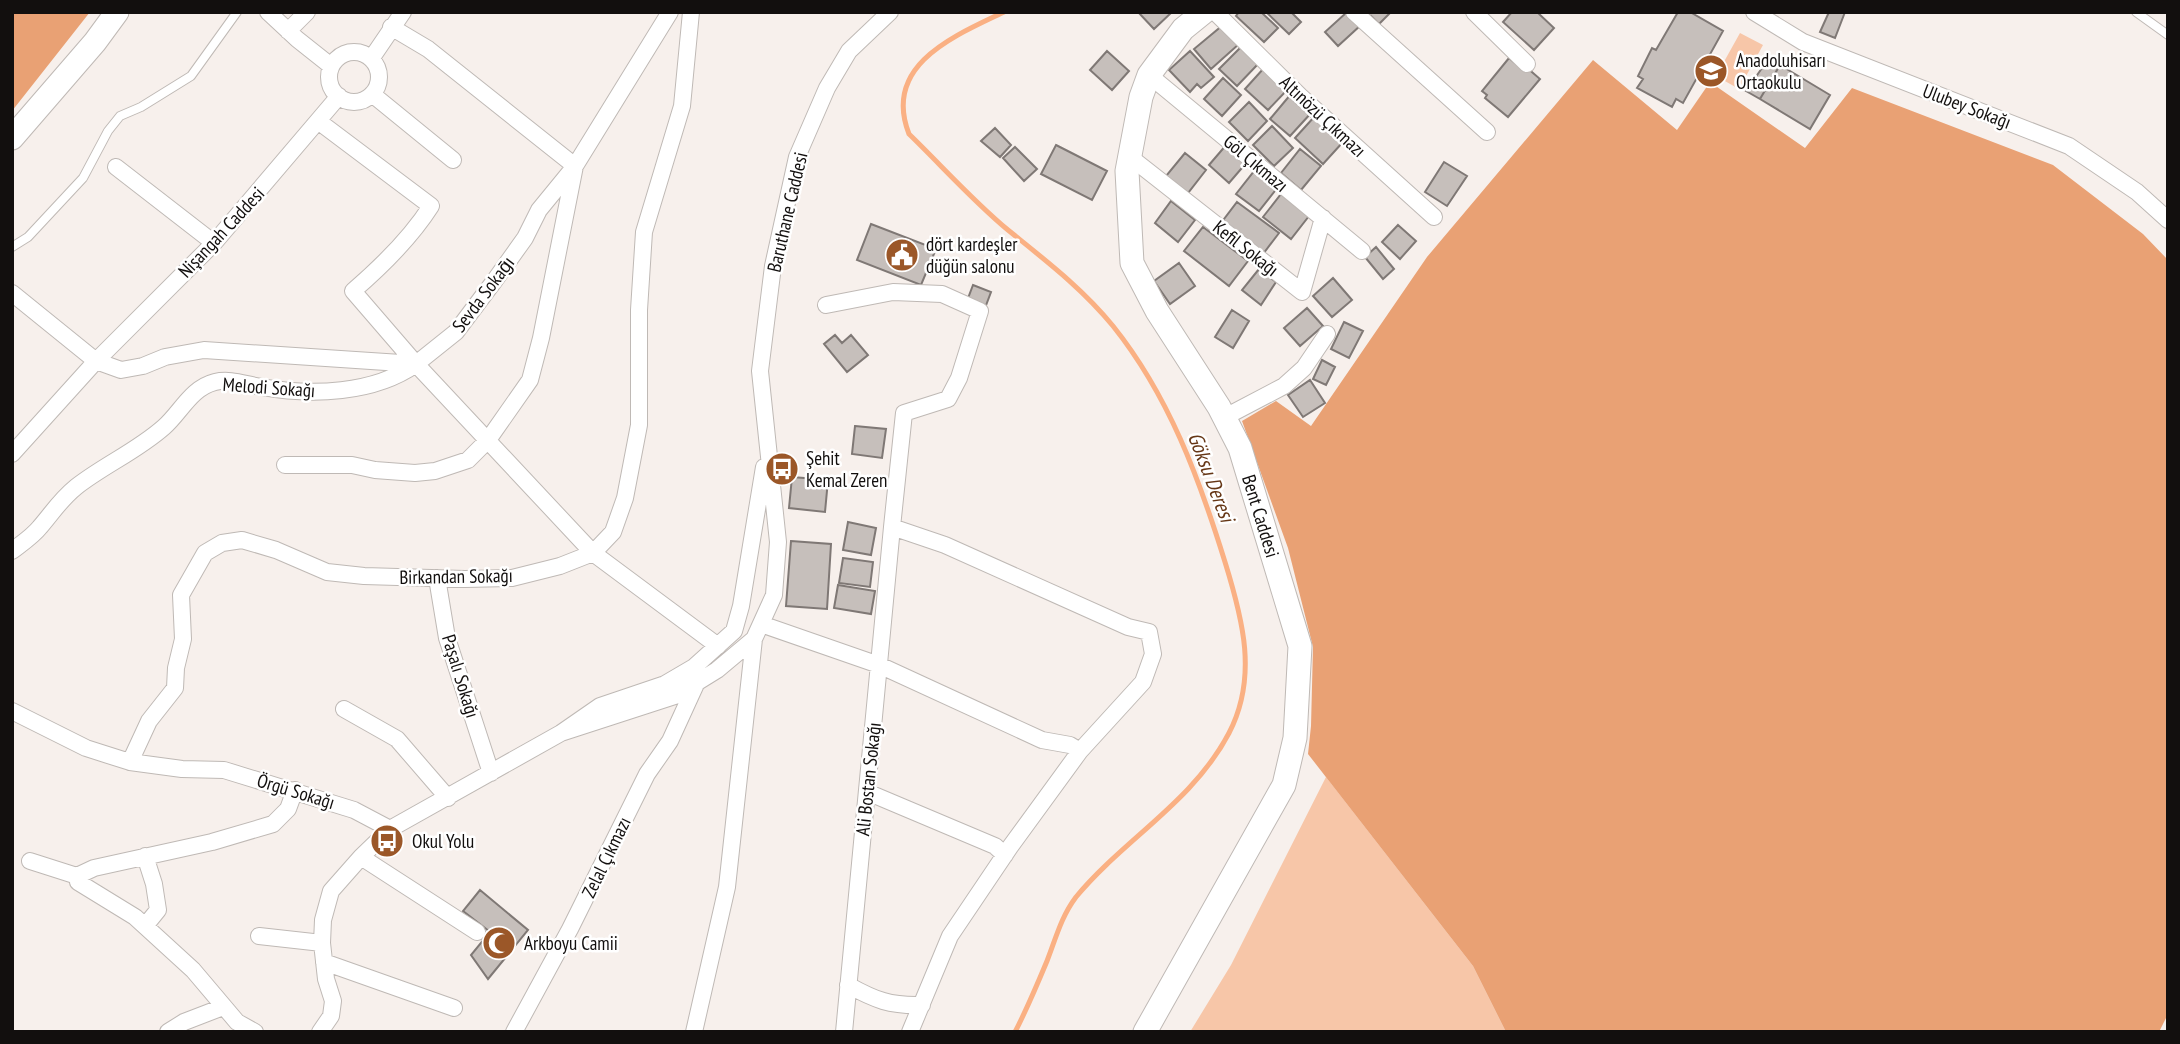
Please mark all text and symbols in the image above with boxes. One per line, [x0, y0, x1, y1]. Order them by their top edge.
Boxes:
place label: Anadoluhisarı Ortaokulu [1736, 48, 1826, 94]
school or university icon: Anadoluhisarı Ortaokulu [1692, 52, 1730, 90]
street label: Altınözü Çıkmazı [1275, 70, 1371, 162]
street label: Ulubey Sokağı [1919, 78, 2015, 134]
street label: Göl Çıkmazı [1219, 129, 1293, 197]
street label: Baruthane Caddesi [762, 150, 812, 274]
street label: Nişangah Caddesi [173, 181, 269, 283]
street label: Kefil Sokağı [1208, 215, 1284, 281]
place label: dört kardeşler düğün salonu [926, 232, 1018, 278]
public building icon: dört kardeşler düğün salonu [883, 236, 921, 274]
street label: Sevda Sokaḡı [447, 251, 519, 337]
street label: Melodi Sokağı [222, 372, 316, 402]
water label: Göksu Deresi [1182, 428, 1242, 528]
place label: Şehit Kemal Zeren [806, 446, 887, 492]
bus stop icon: Şehit Kemal Zeren [763, 450, 801, 488]
street label: Bent Caddesi [1237, 472, 1285, 560]
street label: Birkandan Sokağı [399, 563, 513, 589]
street label: Paşalı Sokağı [437, 631, 485, 721]
street label: Ali Bostan Sokağı [850, 721, 886, 837]
street label: Örgü Sokağı [254, 768, 338, 814]
street label: Zelal Çıkmazı [576, 813, 636, 901]
bus stop icon: Okul Yolu [368, 822, 406, 860]
place label: Okul Yolu [412, 829, 474, 853]
mosque icon: Arkboyu Camii [480, 924, 518, 962]
place label: Arkboyu Camii [524, 931, 618, 955]

